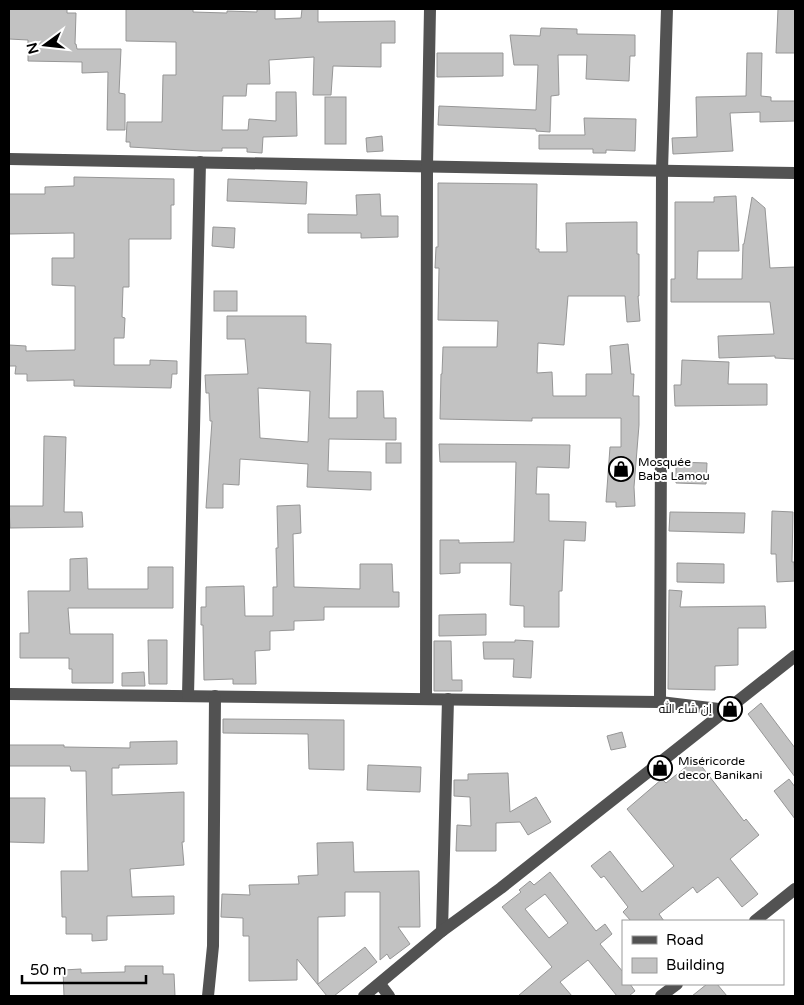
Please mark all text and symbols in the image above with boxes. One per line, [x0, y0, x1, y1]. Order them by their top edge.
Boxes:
north arrow [20, 20, 70, 70]
text: N [23, 41, 43, 56]
place label: Mosquée Baba Lamou [638, 455, 710, 483]
shop icon: Mosquée Baba Lamou [608, 456, 634, 482]
shop icon: إن شاء الله [717, 696, 743, 722]
place label: إن شاء الله [659, 701, 712, 716]
place label: Miséricorde decor Banikani [678, 754, 763, 782]
shop icon: Miséricorde decor Banikani [647, 755, 673, 781]
legend [622, 920, 784, 985]
text: Road [666, 931, 704, 949]
scale bar [22, 952, 146, 984]
text: Building [666, 956, 725, 974]
text: 50 m [30, 961, 67, 979]

